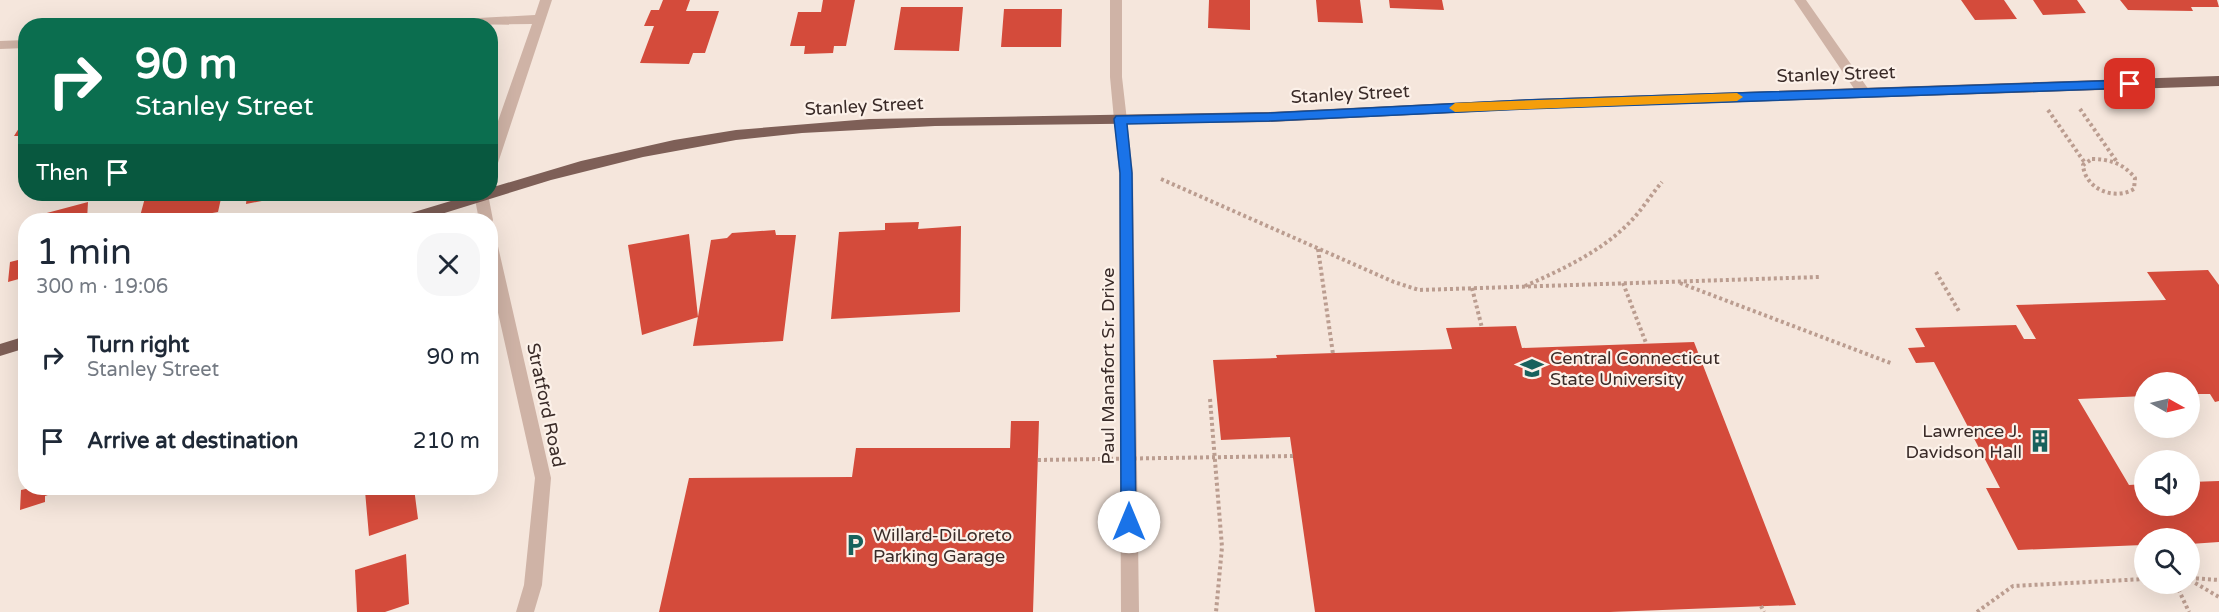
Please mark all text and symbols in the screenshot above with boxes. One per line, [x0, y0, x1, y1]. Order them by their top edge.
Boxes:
text: 90 m [135, 39, 237, 90]
icon: right [36, 42, 114, 120]
pin [2104, 58, 2155, 109]
street label: Stanley Street [1776, 61, 1896, 87]
icon: arrive [2113, 67, 2146, 100]
street label: Stanley Street [1290, 80, 1410, 108]
text: Stanley Street [135, 90, 314, 123]
street label: Stanley Street [804, 92, 924, 120]
icon: arrive [101, 156, 134, 189]
text: Then [36, 160, 89, 186]
text: 1 min [36, 231, 132, 274]
button: close [417, 233, 480, 296]
street label: Paul Manafort Sr. Drive [1097, 268, 1119, 464]
text: 300 m · 19:06 [36, 275, 168, 299]
text: Turn right [87, 332, 189, 358]
icon: right [36, 341, 69, 374]
street label: Stratford Road [522, 341, 570, 469]
text: 90 m [426, 344, 480, 370]
place label: Central Connecticut State University [1550, 347, 1720, 390]
school or university icon: Central Connecticut State University [1519, 355, 1545, 381]
text: Stanley Street [87, 358, 219, 382]
north arrow [2134, 372, 2200, 438]
map controls [2134, 372, 2200, 594]
place label: Lawrence J. Davidson Hall [1905, 420, 2022, 463]
icon: arrive [36, 425, 69, 458]
text: Arrive at destination [87, 428, 298, 454]
text: 210 m [413, 428, 480, 454]
building icon: Lawrence J. Davidson Hall [2027, 428, 2053, 454]
button: sound [2134, 450, 2200, 516]
position arrow [1097, 490, 1161, 554]
place label: Willard-DiLoreto Parking Garage [873, 524, 1012, 567]
button: search [2134, 528, 2200, 594]
parking icon: Willard-DiLoreto Parking Garage [842, 532, 868, 558]

